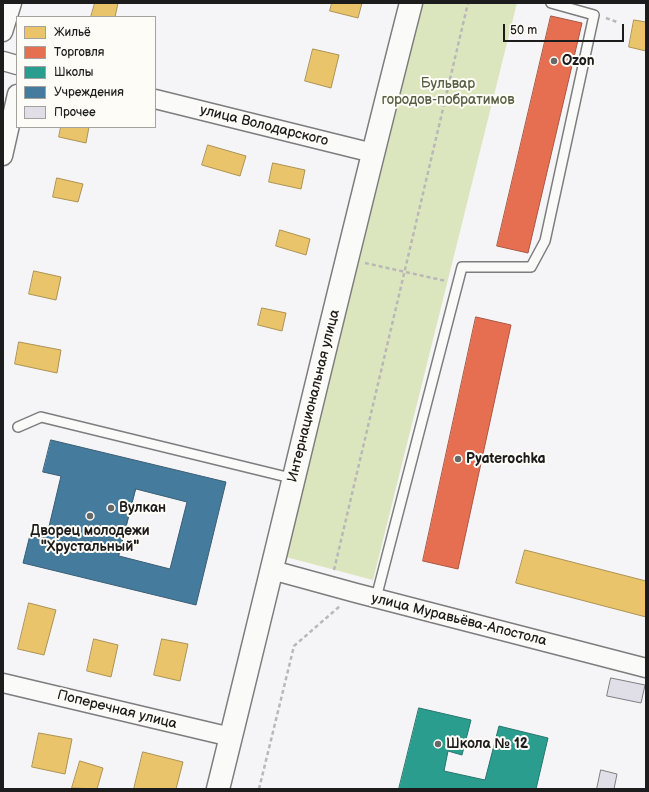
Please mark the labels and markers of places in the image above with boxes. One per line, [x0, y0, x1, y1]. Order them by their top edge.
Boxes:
place label: Ozon [562, 53, 595, 69]
marker: Ozon [549, 56, 559, 66]
place label: Pyaterochka [466, 451, 546, 467]
marker: Pyaterochka [453, 454, 463, 464]
place label: Вулкан [119, 500, 166, 516]
marker: Вулкан [106, 503, 116, 513]
marker: Дворец молодежи "Хрустальный" [85, 511, 95, 521]
place label: Дворец молодежи "Хрустальный" [30, 523, 150, 556]
place label: Школа № 12 [446, 736, 528, 752]
marker: Школа № 12 [433, 739, 443, 749]

